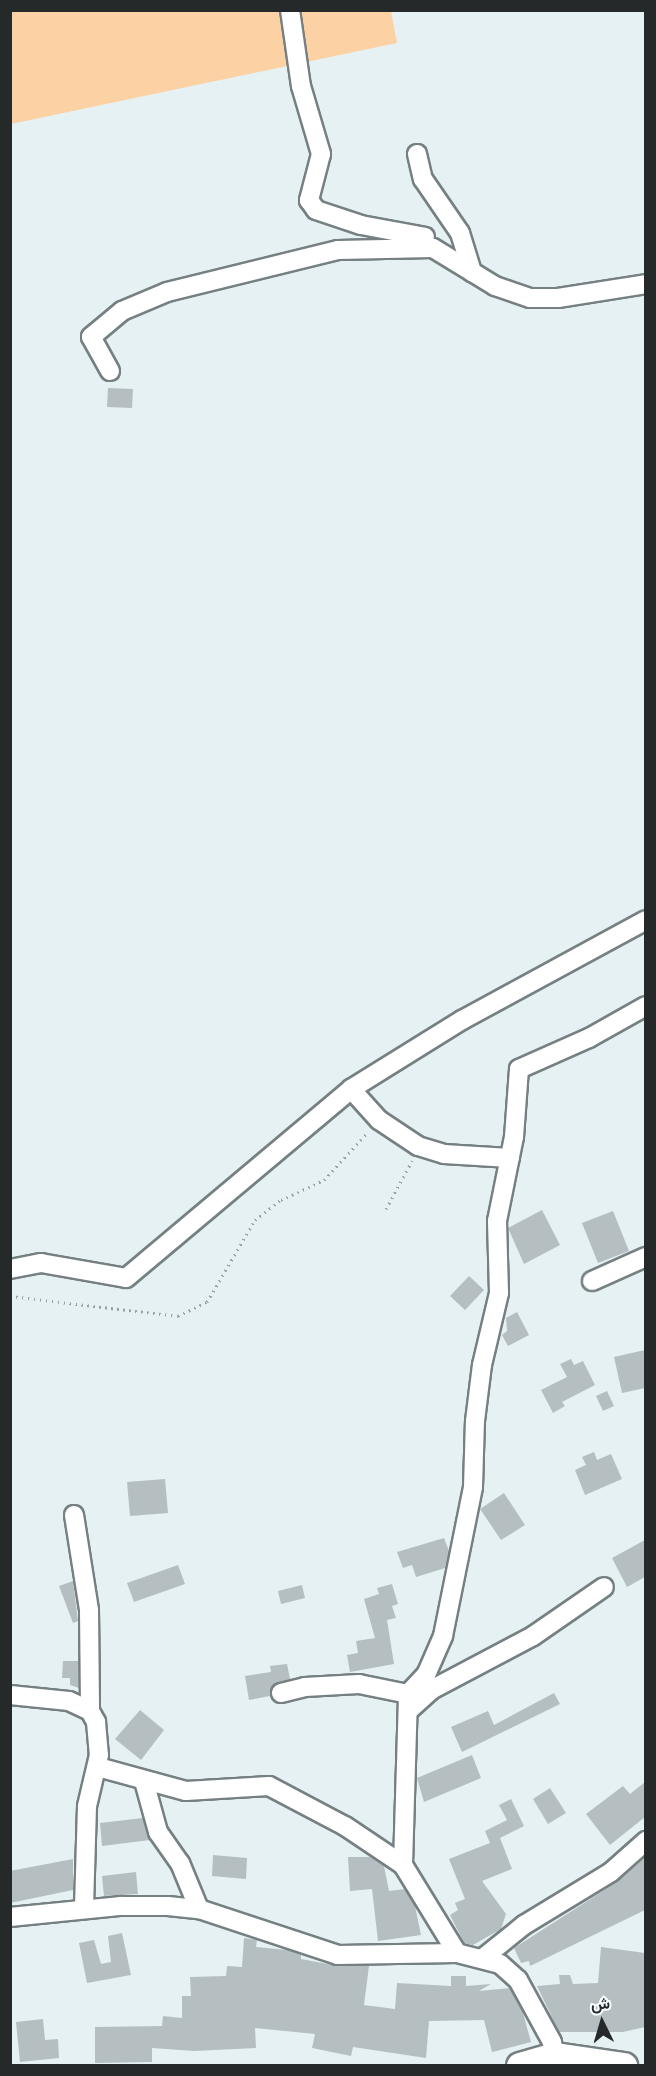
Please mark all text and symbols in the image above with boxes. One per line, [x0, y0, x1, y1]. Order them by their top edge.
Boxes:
north arrow [572, 1992, 632, 2052]
text: ش [590, 1993, 611, 2015]

